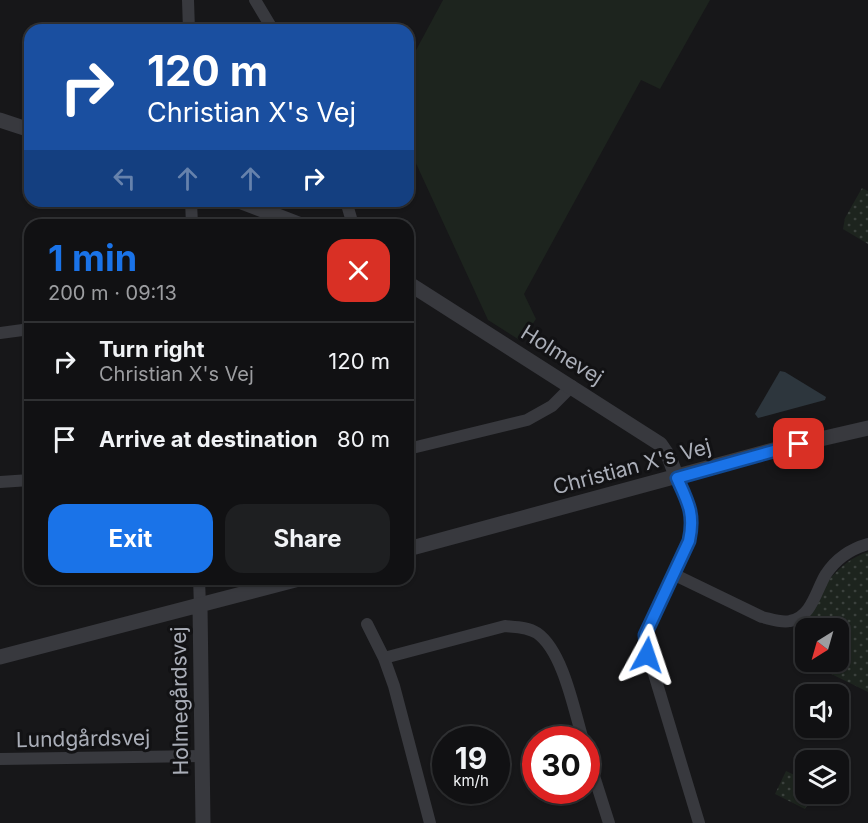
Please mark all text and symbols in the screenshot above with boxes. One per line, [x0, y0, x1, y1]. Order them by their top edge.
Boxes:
text: 120 m [147, 45, 268, 96]
icon: right [48, 48, 126, 126]
text: Christian X's Vej [147, 96, 356, 129]
icon: left [108, 162, 141, 195]
icon: ahead [171, 162, 204, 195]
icon: ahead [234, 162, 267, 195]
icon: right [297, 162, 330, 195]
text: 1 min [48, 236, 137, 280]
button: close [327, 239, 390, 302]
text: 200 m · 09:13 [48, 281, 177, 305]
street label: Holmevej [517, 320, 608, 390]
text: Turn right [99, 336, 205, 362]
icon: right [48, 345, 81, 378]
text: 120 m [328, 348, 390, 374]
text: Christian X's Vej [99, 362, 254, 386]
pin [773, 418, 824, 469]
icon: arrive [48, 423, 81, 456]
text: Arrive at destination [99, 426, 318, 452]
text: 80 m [337, 426, 390, 452]
icon: arrive [782, 427, 815, 460]
street label: Christian X's Vej [550, 433, 714, 500]
button: Exit [48, 504, 213, 573]
button: Share [225, 504, 390, 573]
north arrow [795, 618, 849, 672]
map controls [795, 618, 849, 804]
position arrow [615, 623, 679, 687]
street label: Holmegårdsvej [166, 626, 193, 776]
button: sound [795, 684, 849, 738]
street label: Lundgårdsvej [16, 725, 150, 752]
speed limit sign: 30 [522, 726, 600, 804]
text: 19 [455, 740, 487, 776]
button: layers [795, 750, 849, 804]
text: km/h [453, 771, 489, 790]

